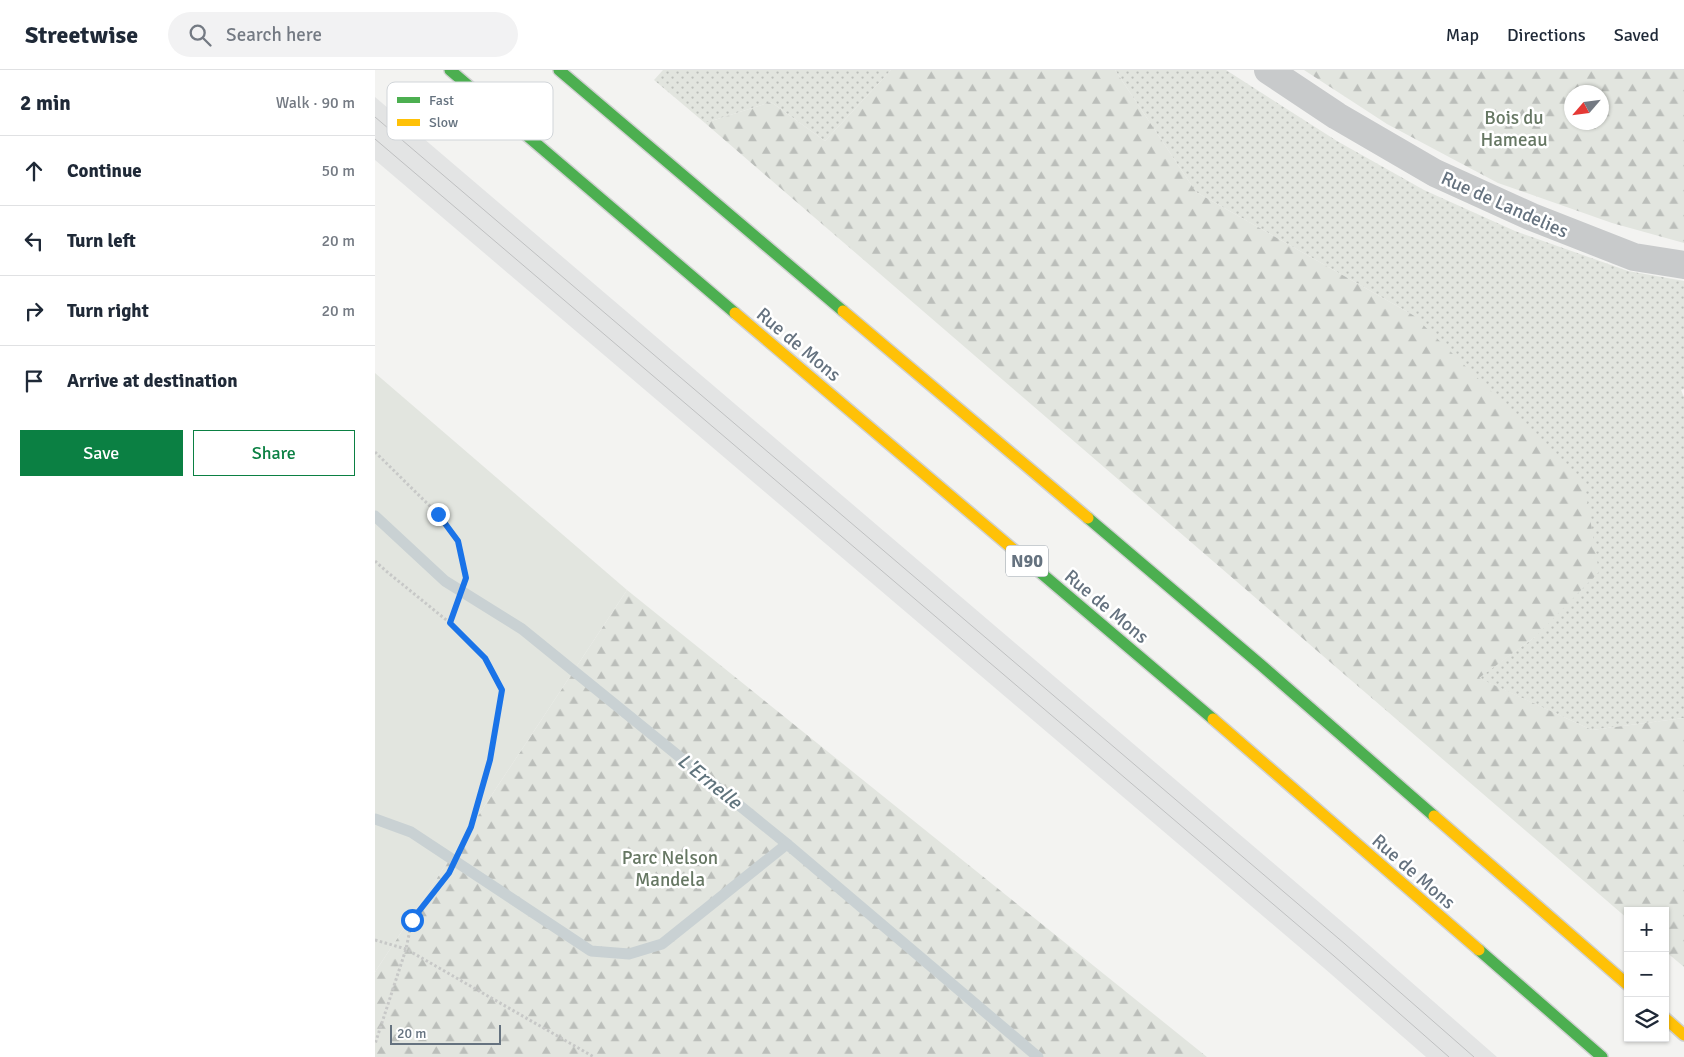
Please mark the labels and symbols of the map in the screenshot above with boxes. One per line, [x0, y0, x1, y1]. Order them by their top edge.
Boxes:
legend [387, 82, 553, 140]
north arrow [1564, 85, 1609, 130]
text: Fast [429, 92, 454, 109]
park label: Bois du Hameau [1480, 106, 1548, 152]
text: Slow [429, 114, 458, 131]
street label: Rue de Landelies [1437, 166, 1572, 244]
street label: Rue de Mons [751, 303, 845, 387]
route end [427, 503, 450, 526]
road number: N90 [1006, 546, 1048, 576]
street label: Rue de Mons [1059, 565, 1153, 649]
water label: L'Ernelle [673, 748, 748, 815]
street label: Rue de Mons [1367, 829, 1460, 915]
park label: Parc Nelson Mandela [622, 846, 718, 892]
route start [401, 909, 424, 932]
scale bar [390, 1022, 501, 1045]

